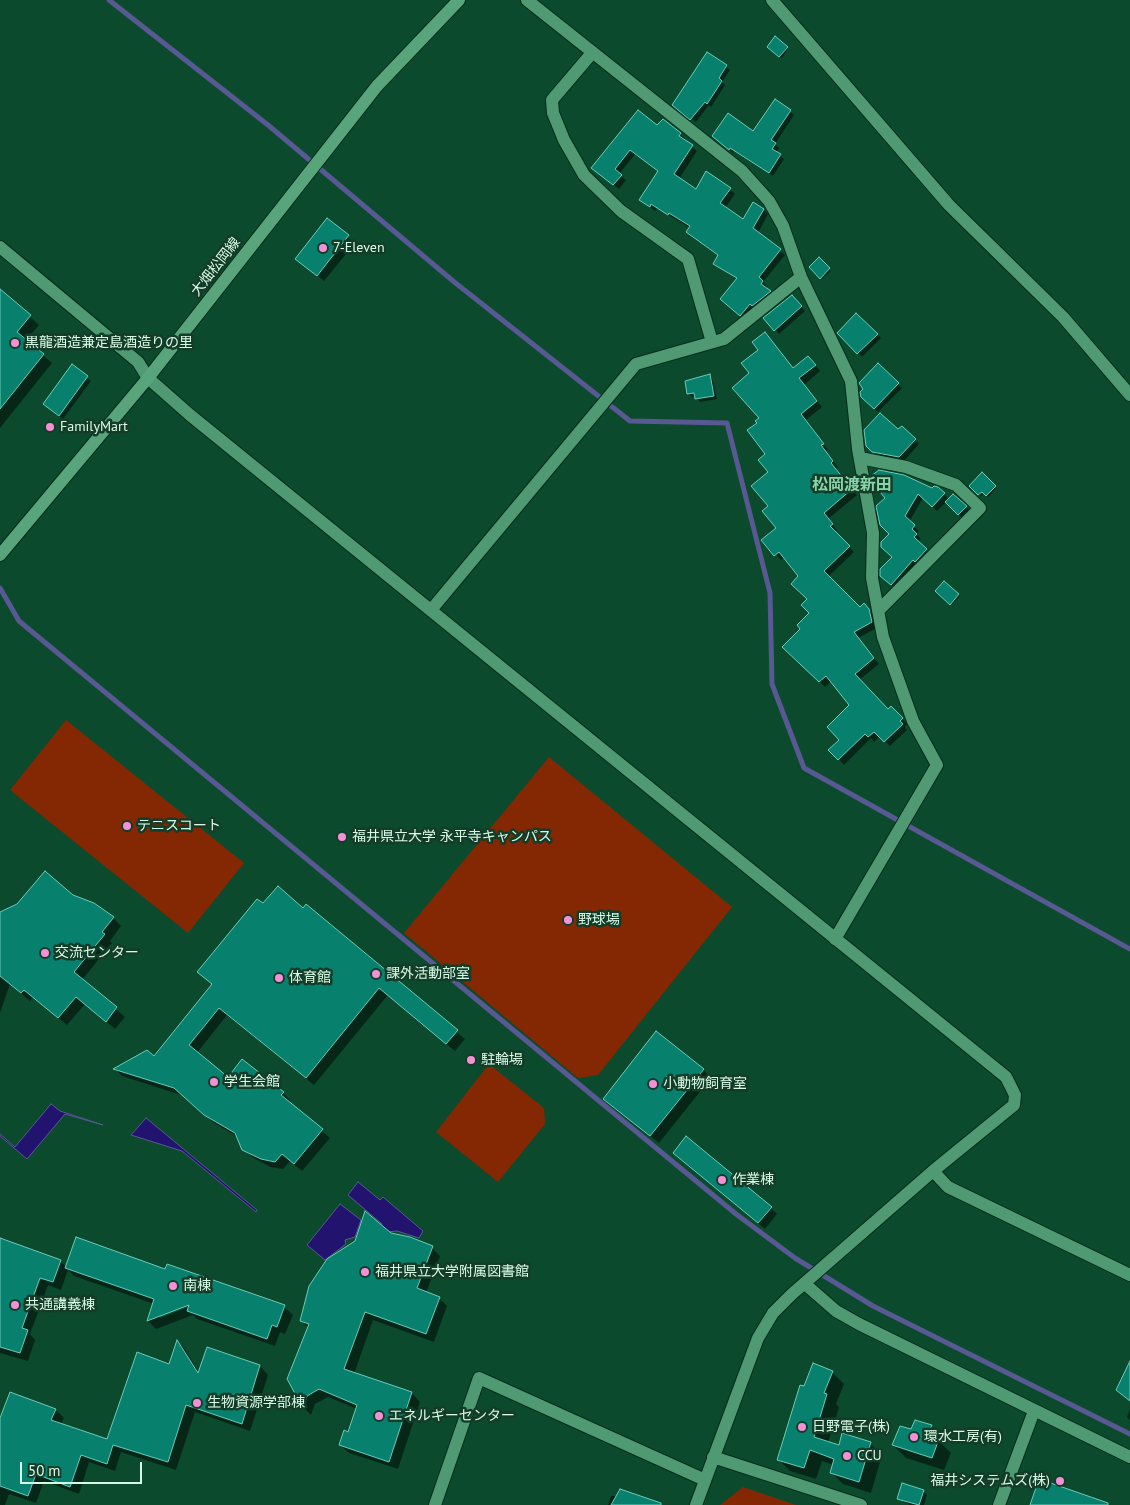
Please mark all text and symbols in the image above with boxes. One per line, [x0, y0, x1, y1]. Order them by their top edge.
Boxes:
street label: 大畑松岡線 [188, 234, 244, 300]
place label: 7-Eleven [333, 240, 385, 256]
marker: 7-Eleven [317, 242, 329, 254]
place label: 黒龍酒造兼定島酒造りの里 [25, 335, 193, 351]
marker: 黒龍酒造兼定島酒造りの里 [9, 337, 21, 349]
place label: FamilyMart [60, 419, 128, 435]
marker: FamilyMart [44, 421, 56, 433]
district label: 松岡渡新田 [812, 475, 892, 495]
place label: テニスコート [137, 818, 221, 834]
marker: テニスコート [121, 820, 133, 832]
place label: 福井県立大学 永平寺キャンパス [352, 829, 552, 845]
marker: 福井県立大学 永平寺キャンパス [336, 831, 348, 843]
place label: 野球場 [578, 912, 620, 928]
marker: 野球場 [562, 914, 574, 926]
place label: 交流センター [55, 945, 139, 961]
marker: 交流センター [39, 947, 51, 959]
place label: 課外活動部室 [386, 966, 470, 982]
marker: 課外活動部室 [370, 968, 382, 980]
place label: 体育館 [289, 970, 331, 986]
marker: 体育館 [273, 972, 285, 984]
place label: 駐輪場 [481, 1052, 523, 1068]
marker: 駐輪場 [465, 1054, 477, 1066]
place label: 学生会館 [224, 1074, 280, 1090]
marker: 学生会館 [208, 1076, 220, 1088]
place label: 小動物飼育室 [663, 1076, 747, 1092]
marker: 小動物飼育室 [647, 1078, 659, 1090]
place label: 作業棟 [732, 1172, 774, 1188]
marker: 作業棟 [716, 1174, 728, 1186]
place label: 福井県立大学附属図書館 [375, 1264, 529, 1280]
marker: 福井県立大学附属図書館 [359, 1266, 371, 1278]
place label: 南棟 [183, 1278, 211, 1294]
marker: 南棟 [167, 1280, 179, 1292]
place label: 共通講義棟 [25, 1297, 95, 1313]
marker: 共通講義棟 [9, 1299, 21, 1311]
place label: 生物資源学部棟 [207, 1395, 305, 1411]
marker: 生物資源学部棟 [191, 1397, 203, 1409]
place label: エネルギーセンター [389, 1408, 515, 1424]
marker: エネルギーセンター [373, 1410, 385, 1422]
place label: 日野電子(株) [812, 1419, 890, 1435]
marker: 日野電子(株) [796, 1421, 808, 1433]
place label: 環水工房(有) [924, 1429, 1002, 1445]
marker: 環水工房(有) [908, 1431, 920, 1443]
place label: CCU [857, 1448, 882, 1464]
marker: CCU [841, 1450, 853, 1462]
scale bar [22, 1452, 145, 1484]
text: 50 m [28, 1461, 61, 1480]
place label: 福井システムズ(株) [930, 1473, 1050, 1489]
marker: 福井システムズ(株) [1054, 1475, 1066, 1487]

